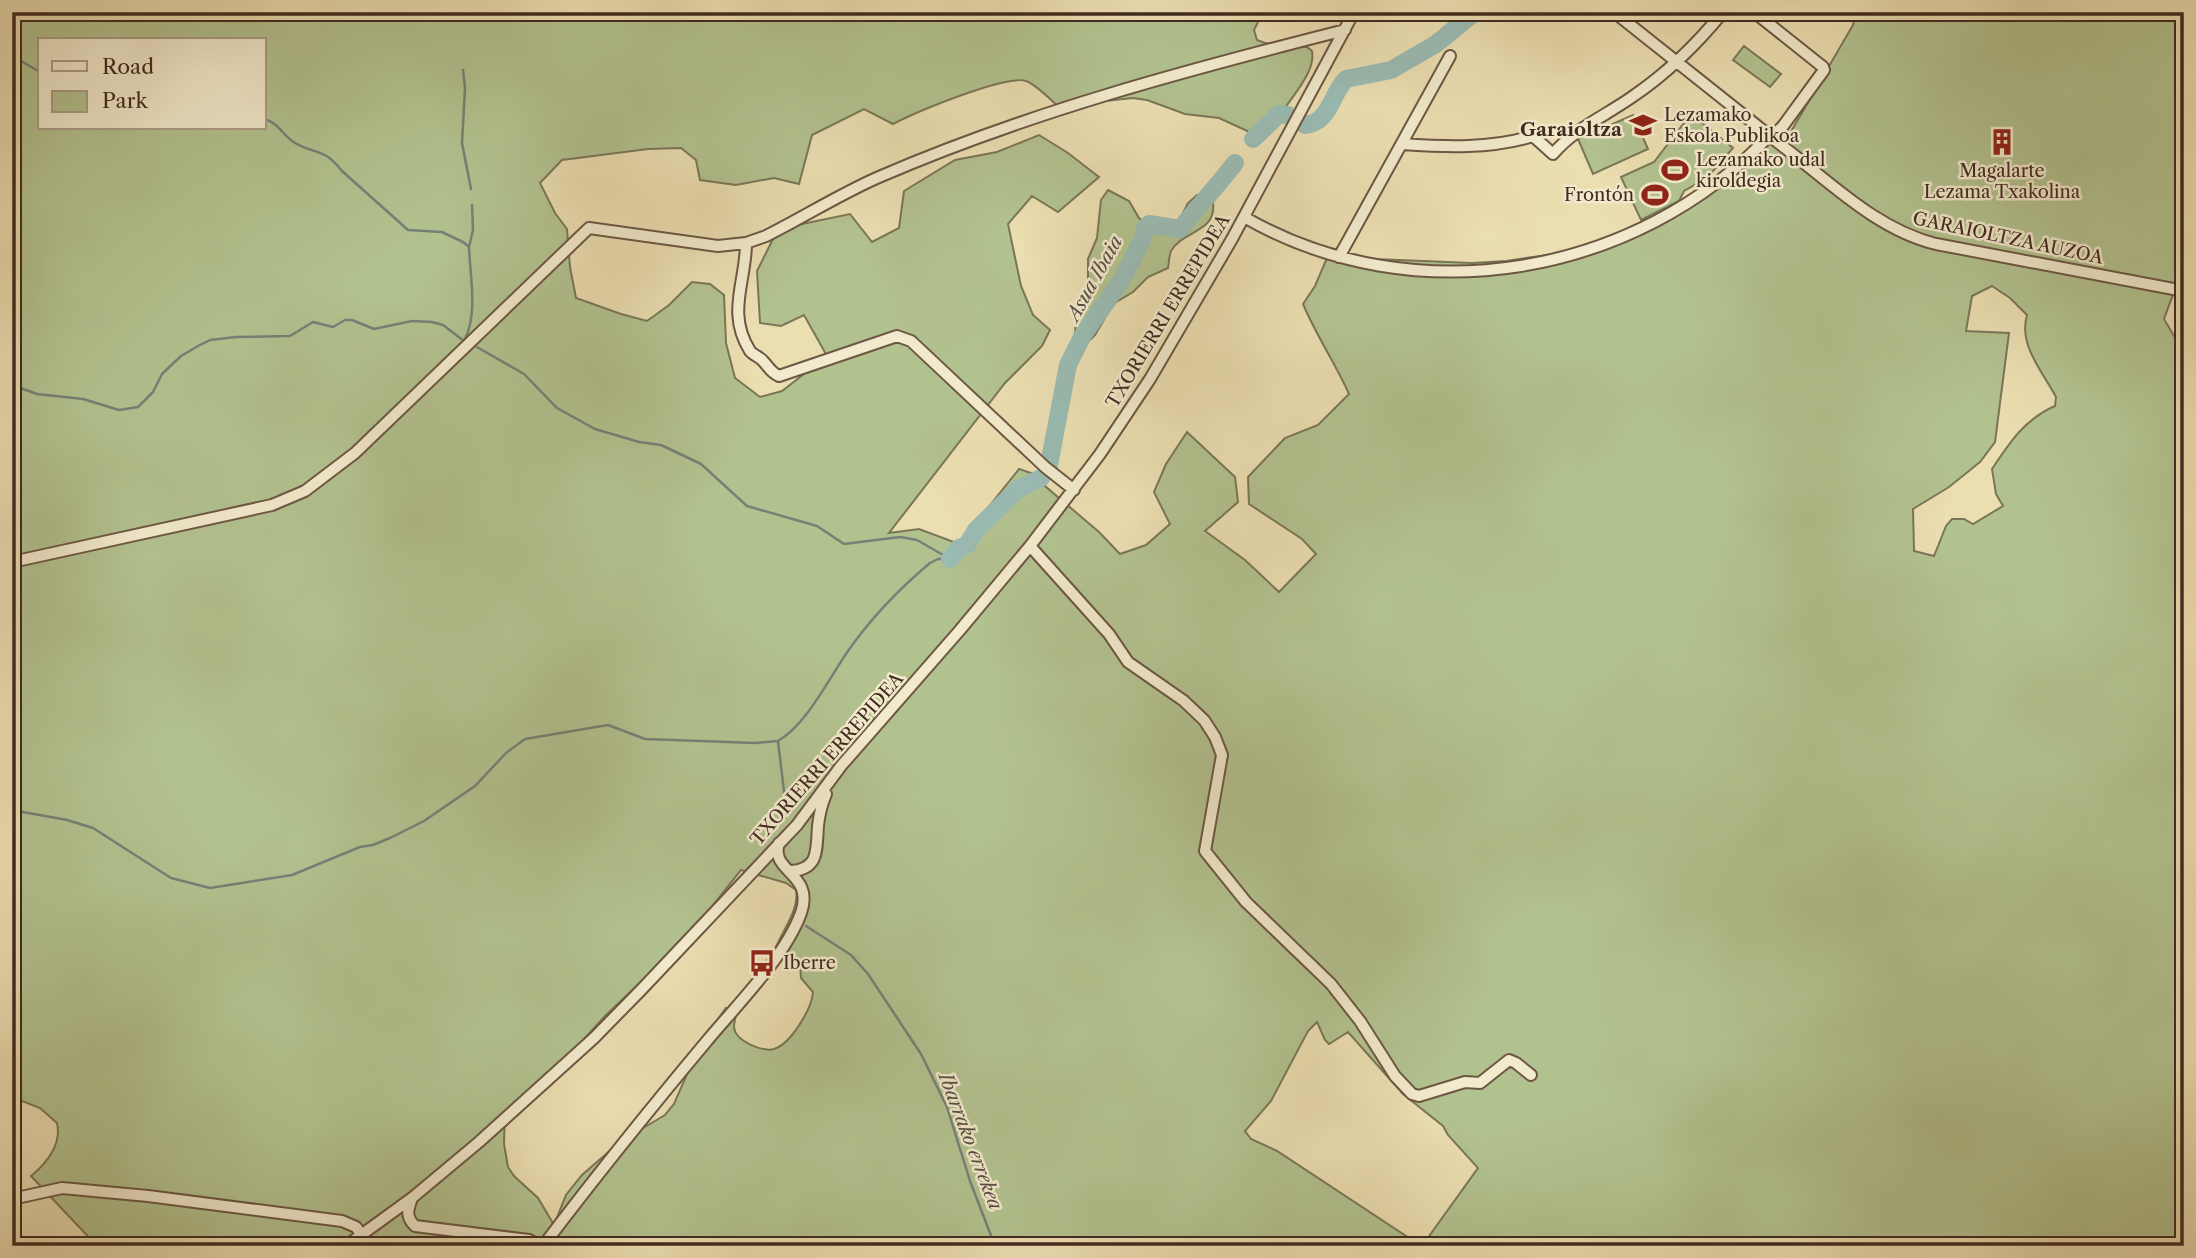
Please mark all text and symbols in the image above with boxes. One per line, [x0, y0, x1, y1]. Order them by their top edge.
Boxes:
legend [38, 38, 266, 130]
text: Road [102, 54, 154, 79]
text: Park [102, 88, 148, 113]
place label: Lezamako Eskola Publikoa [1664, 104, 1800, 147]
school or university icon: Lezamako Eskola Publikoa [1628, 110, 1658, 140]
district label: Garaioltza [1520, 118, 1623, 141]
building icon: Magalarte Lezama Txakolina [1987, 127, 2017, 157]
place label: Lezamako udal kiroldegia [1696, 149, 1825, 192]
sports icon: Lezamako udal kiroldegia [1660, 155, 1690, 185]
place label: Magalarte Lezama Txakolina [1924, 160, 2081, 203]
sports icon: Frontón [1640, 180, 1670, 210]
place label: Frontón [1564, 184, 1634, 206]
street label: GARAIOLTZA AUZOA [1911, 207, 2106, 269]
street label: TXORIERRI ERREPIDEA [1101, 210, 1235, 412]
water label: Asua Ibaia [1060, 231, 1128, 328]
street label: TXORIERRI ERREPIDEA [746, 668, 909, 850]
bus stop icon: Iberre [747, 948, 777, 978]
place label: Iberre [783, 952, 836, 974]
water label: Ibarrako errekea [933, 1068, 1007, 1214]

